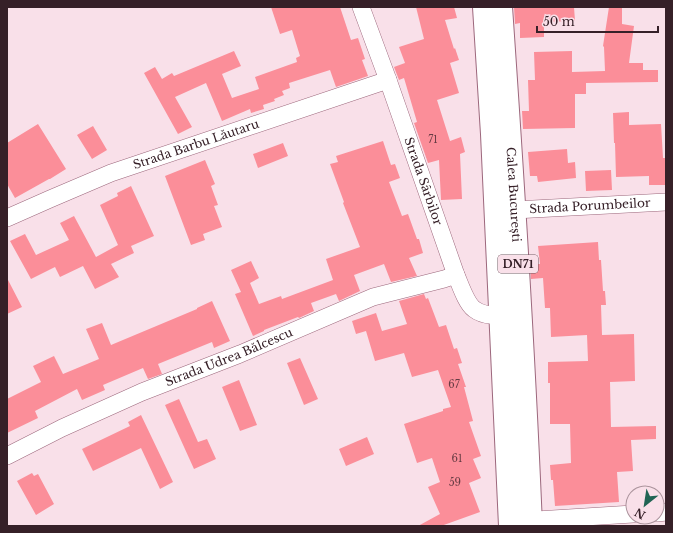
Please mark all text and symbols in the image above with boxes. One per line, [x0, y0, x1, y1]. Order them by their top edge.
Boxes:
scale bar [537, 8, 658, 34]
text: 50 m [543, 14, 575, 29]
street label: Strada Barbu Lăutaru [131, 116, 261, 172]
house number: 71 [428, 133, 438, 146]
street label: Strada Sârbilor [401, 135, 446, 227]
street label: Calea București [503, 147, 524, 243]
street label: Strada Porumbeilor [529, 195, 651, 216]
road number: DN71 [498, 255, 538, 273]
street label: Strada Udrea Bălcescu [163, 324, 295, 389]
house number: 67 [448, 378, 461, 391]
house number: 61 [452, 452, 462, 465]
house number: 59 [449, 476, 461, 489]
north arrow [625, 485, 665, 525]
text: N [631, 505, 648, 522]

